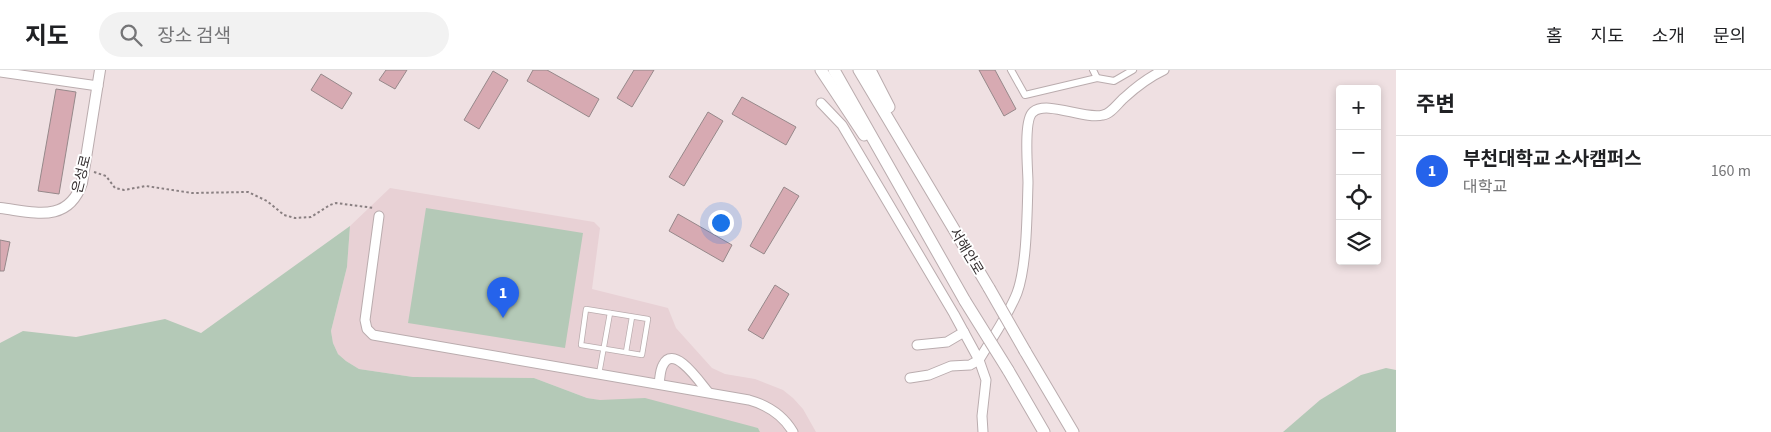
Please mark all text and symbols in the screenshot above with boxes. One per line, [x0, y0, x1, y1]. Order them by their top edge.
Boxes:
search box [99, 12, 449, 57]
text: 지도 [25, 19, 69, 54]
icon: search [117, 21, 145, 49]
text: 장소 검색 [157, 23, 231, 50]
text: 홈 [1546, 24, 1563, 49]
text: 지도 [1591, 24, 1624, 49]
text: 소개 [1652, 24, 1685, 49]
text: 문의 [1713, 24, 1746, 49]
map controls [1336, 85, 1381, 265]
button: + [1336, 85, 1381, 130]
text: 주변 [1416, 89, 1455, 119]
button: − [1336, 130, 1381, 175]
text: 부천대학교 소사캠퍼스 [1463, 146, 1642, 173]
street label: 은성로 [68, 153, 96, 195]
text: 1 [1428, 160, 1436, 182]
text: 160 m [1711, 160, 1751, 182]
button: locate [1336, 175, 1381, 220]
text: 대학교 [1463, 176, 1507, 198]
your location [708, 210, 734, 236]
button: layers [1336, 220, 1381, 265]
street label: 서해안로 [944, 224, 988, 279]
pin: 1 [487, 277, 519, 318]

